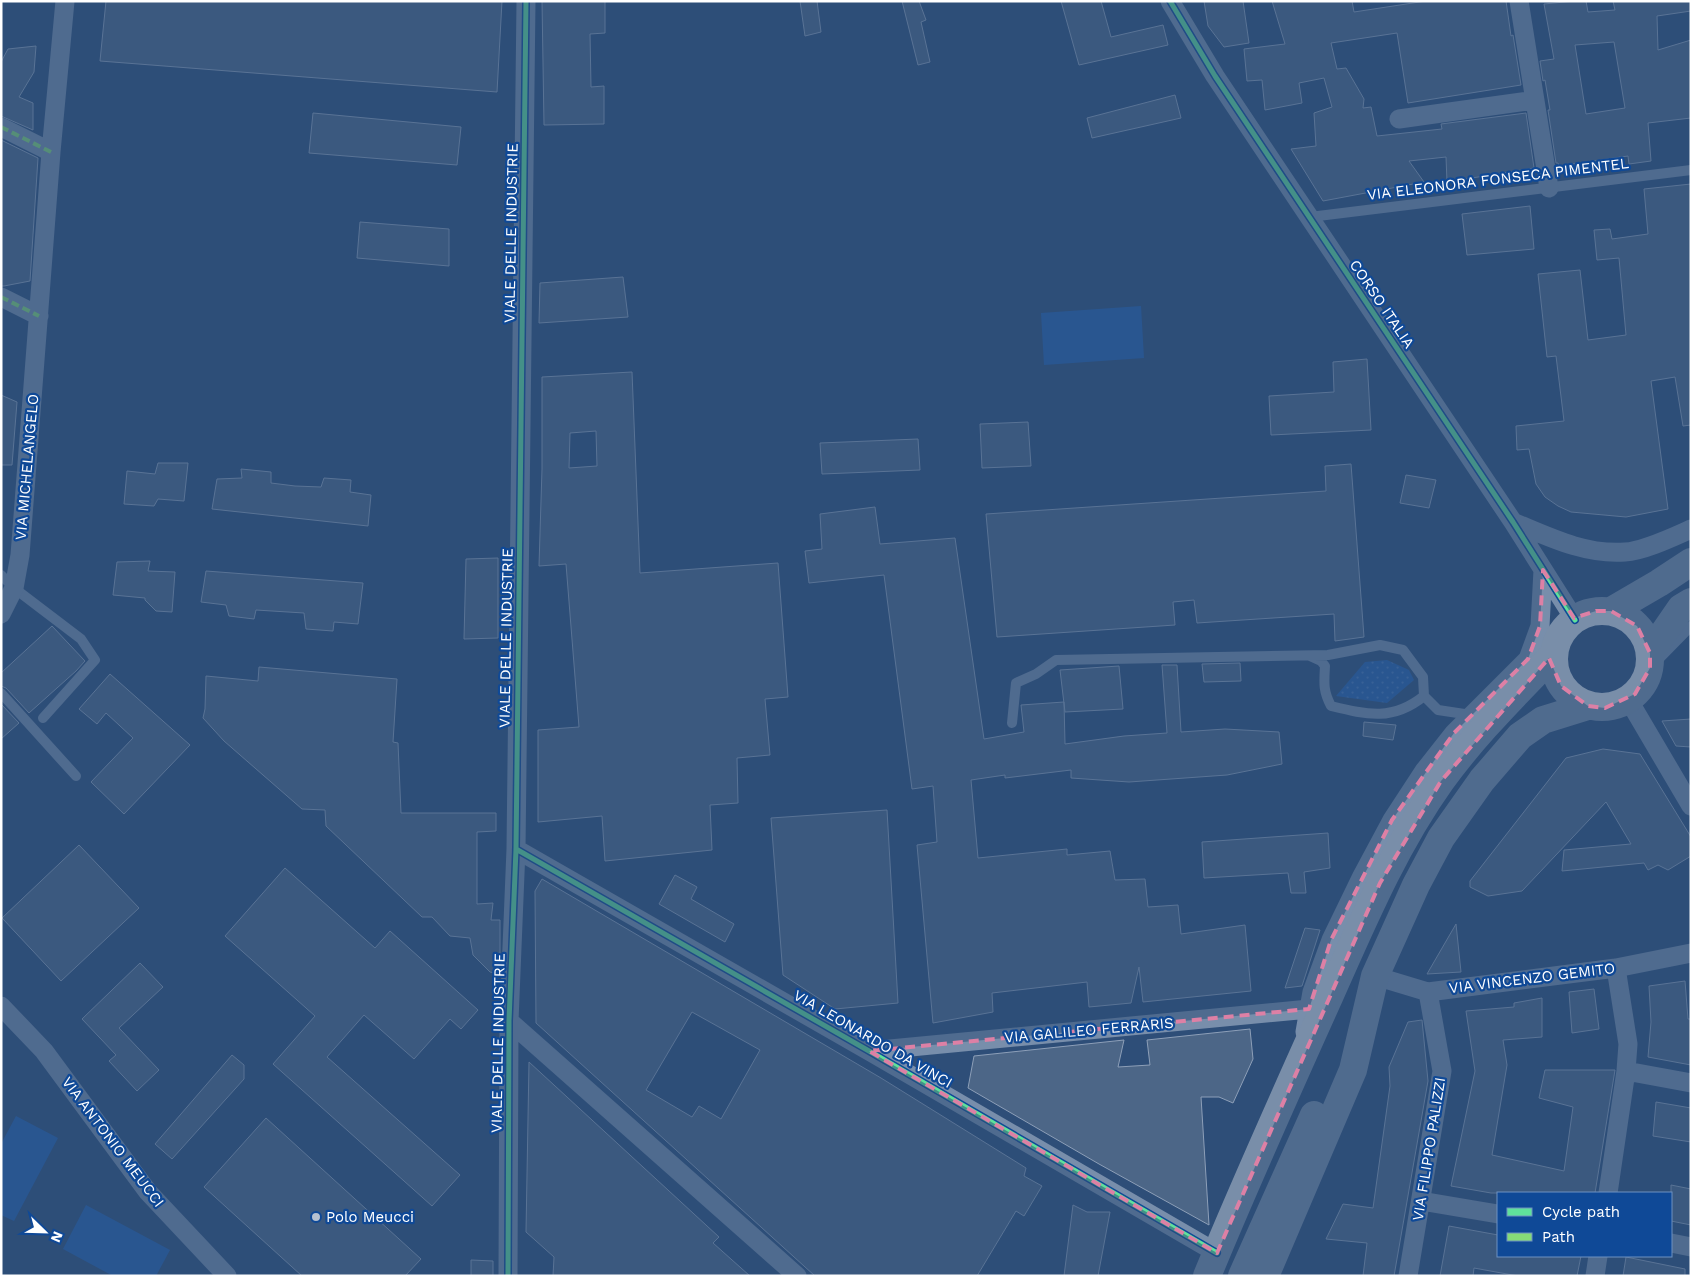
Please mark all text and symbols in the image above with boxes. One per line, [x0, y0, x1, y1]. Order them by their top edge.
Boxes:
street label: VIALE DELLE INDUSTRIE [500, 143, 522, 323]
street label: VIA ELEONORA FONSECA PIMENTEL [1366, 154, 1630, 204]
street label: CORSO ITALIA [1346, 256, 1418, 352]
street label: VIA MICHELANGELO [12, 393, 42, 541]
street label: VIALE DELLE INDUSTRIE [495, 548, 517, 728]
street label: VIALE DELLE INDUSTRIE [487, 953, 509, 1133]
street label: VIA VINCENZO GEMITO [1448, 959, 1616, 997]
street label: VIA LEONARDO DA VINCI [790, 986, 956, 1092]
street label: VIA GALILEO FERRARIS [1004, 1014, 1174, 1046]
street label: VIA ANTONIO MEUCCI [58, 1073, 168, 1211]
street label: VIA FILIPPO PALIZZI [1409, 1076, 1449, 1222]
legend [1497, 1192, 1672, 1257]
text: Cycle path [1542, 1203, 1620, 1221]
north arrow [20, 1207, 70, 1257]
place label: Polo Meucci [326, 1208, 414, 1226]
marker: Polo Meucci [310, 1211, 322, 1223]
text: Path [1542, 1228, 1575, 1246]
text: N [48, 1229, 66, 1245]

